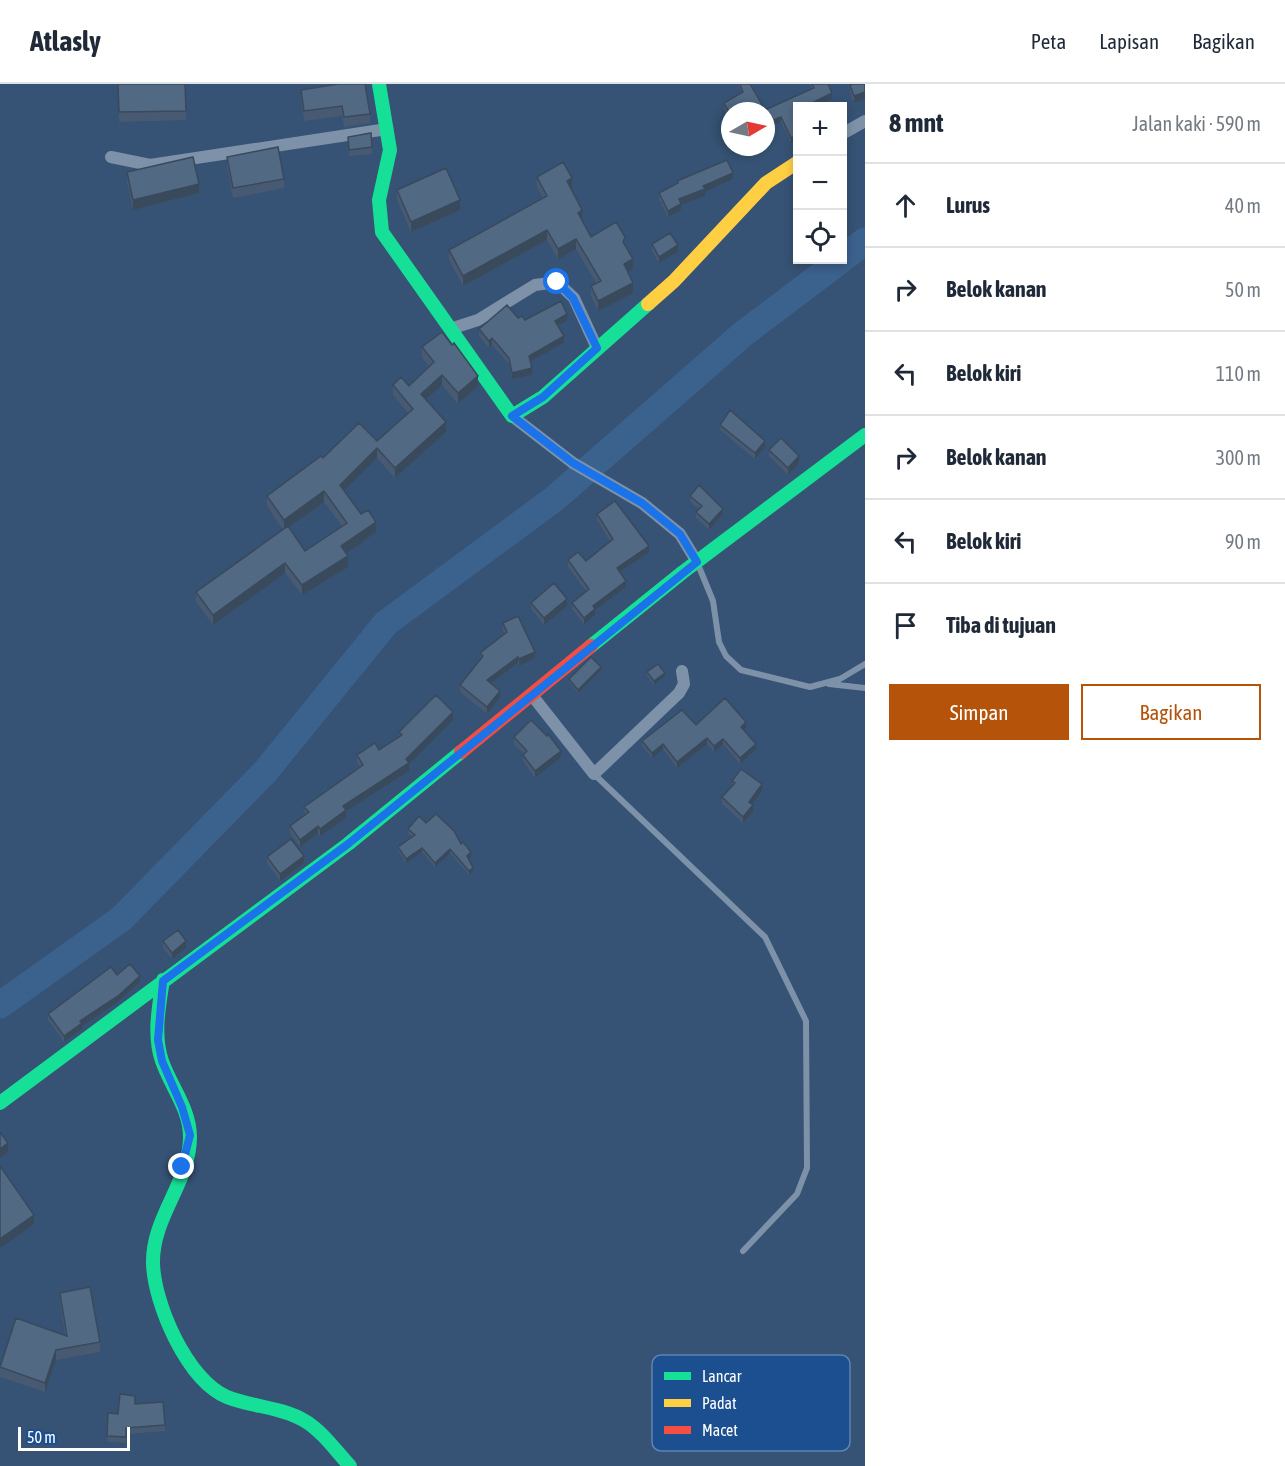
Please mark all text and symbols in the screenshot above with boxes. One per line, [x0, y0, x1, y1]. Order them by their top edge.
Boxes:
text: Atlasly [30, 25, 101, 57]
text: Peta [1031, 29, 1066, 53]
text: Lapisan [1099, 29, 1159, 53]
text: Bagikan [1192, 29, 1255, 53]
north arrow [721, 102, 775, 156]
map controls [793, 102, 847, 264]
button: + [793, 102, 847, 156]
text: 8 mnt [889, 108, 944, 138]
text: Jalan kaki · 590 m [1132, 112, 1261, 135]
button: − [793, 156, 847, 210]
icon: ahead [889, 189, 922, 222]
text: Lurus [946, 192, 990, 218]
text: 40 m [1225, 194, 1261, 217]
button: locate [793, 210, 847, 264]
route start [543, 268, 569, 294]
icon: right [889, 273, 922, 306]
text: Belok kanan [946, 276, 1047, 302]
text: 50 m [1225, 278, 1261, 301]
icon: left [889, 357, 922, 390]
text: Belok kiri [946, 360, 1021, 386]
text: 110 m [1216, 362, 1261, 385]
icon: right [889, 441, 922, 474]
text: Belok kanan [946, 444, 1047, 470]
text: 300 m [1216, 446, 1261, 469]
icon: left [889, 525, 922, 558]
text: Belok kiri [946, 528, 1021, 554]
text: 90 m [1225, 530, 1261, 553]
icon: arrive [889, 609, 922, 642]
text: Tiba di tujuan [946, 612, 1056, 638]
button: Simpan [889, 684, 1069, 740]
button: Bagikan [1081, 684, 1261, 740]
route end [168, 1153, 194, 1179]
legend [652, 1355, 850, 1451]
text: Lancar [702, 1367, 742, 1385]
text: Padat [702, 1394, 737, 1412]
text: Macet [702, 1421, 738, 1439]
scale bar [18, 1424, 130, 1452]
text: 50 m [27, 1428, 56, 1446]

